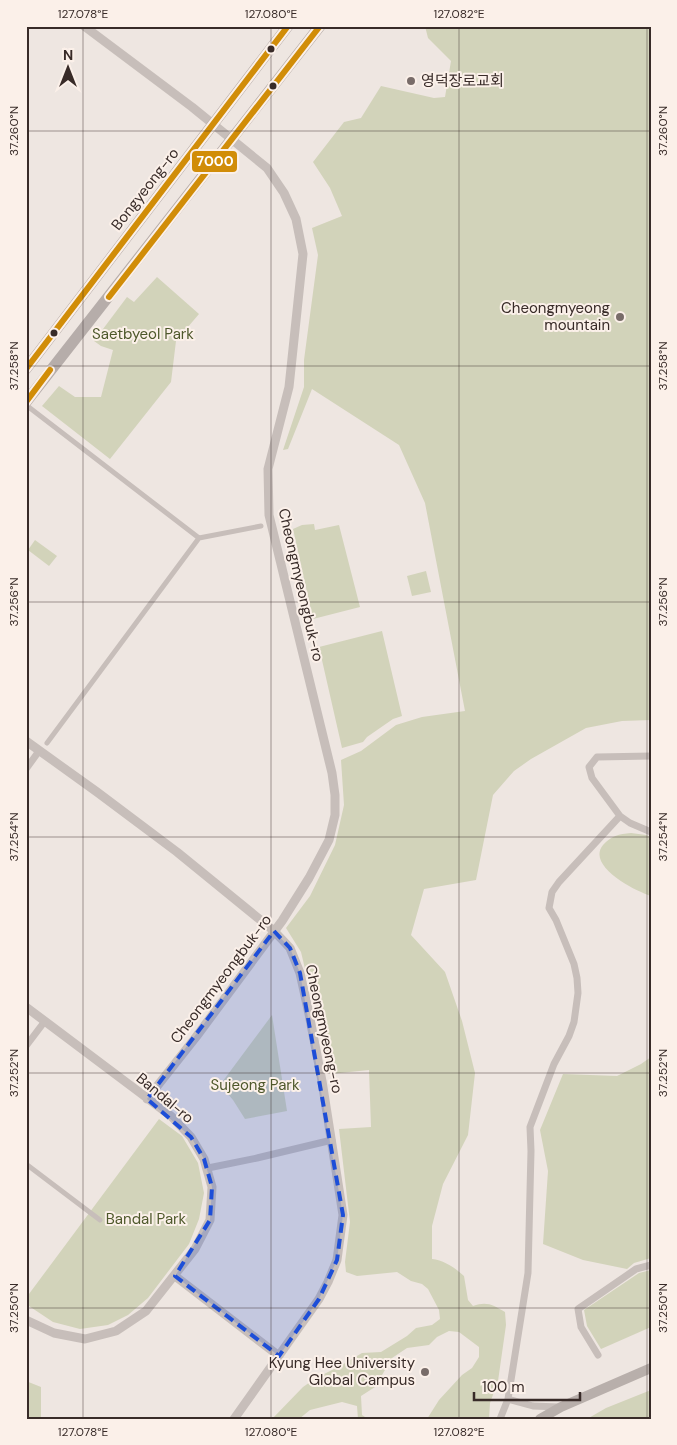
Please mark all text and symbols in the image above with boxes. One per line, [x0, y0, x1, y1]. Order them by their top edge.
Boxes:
text: 127.078°E [58, 6, 108, 22]
text: 127.080°E [245, 6, 298, 22]
text: 127.082°E [433, 6, 485, 22]
north arrow [42, 42, 92, 92]
unlabelled marker [266, 44, 276, 54]
text: N [63, 46, 73, 64]
place label: 영덕장로교회 [421, 71, 504, 91]
marker: 영덕장로교회 [405, 75, 417, 87]
unlabelled marker [268, 81, 278, 91]
text: 37.260°N [6, 106, 22, 156]
text: 37.260°N [655, 106, 671, 156]
street label: Bongyeong-ro [107, 144, 183, 234]
line badge: 7000 [191, 150, 238, 173]
text: 7000 [196, 152, 234, 170]
place label: Cheongmyeong mountain [501, 298, 610, 335]
marker: Cheongmyeong mountain [614, 311, 626, 323]
park label: Saetbyeol Park [92, 324, 194, 344]
unlabelled marker [49, 328, 59, 338]
text: 37.258°N [6, 342, 22, 390]
text: 37.258°N [655, 342, 671, 390]
street label: Cheongmyeongbuk-ro [274, 506, 328, 664]
text: 37.256°N [6, 577, 22, 627]
text: 37.256°N [655, 577, 671, 627]
text: 37.254°N [6, 813, 22, 861]
text: 37.254°N [655, 813, 671, 861]
street label: Cheongmyeongbuk-ro [166, 910, 276, 1048]
street label: Cheongmyeong-ro [301, 963, 347, 1095]
text: 37.252°N [6, 1049, 22, 1097]
text: 37.252°N [655, 1049, 671, 1097]
street label: Bandal-ro [132, 1068, 198, 1128]
park label: Sujeong Park [211, 1075, 300, 1095]
park label: Bandal Park [106, 1209, 187, 1229]
text: 37.250°N [6, 1283, 22, 1333]
text: 37.250°N [655, 1283, 671, 1333]
place label: Kyung Hee University Global Campus [269, 1353, 416, 1390]
marker: Kyung Hee University Global Campus [419, 1366, 431, 1378]
scale bar [474, 1370, 581, 1402]
text: 100 m [482, 1377, 525, 1397]
text: 127.078°E [58, 1424, 108, 1440]
text: 127.080°E [245, 1424, 298, 1440]
text: 127.082°E [433, 1424, 485, 1440]

